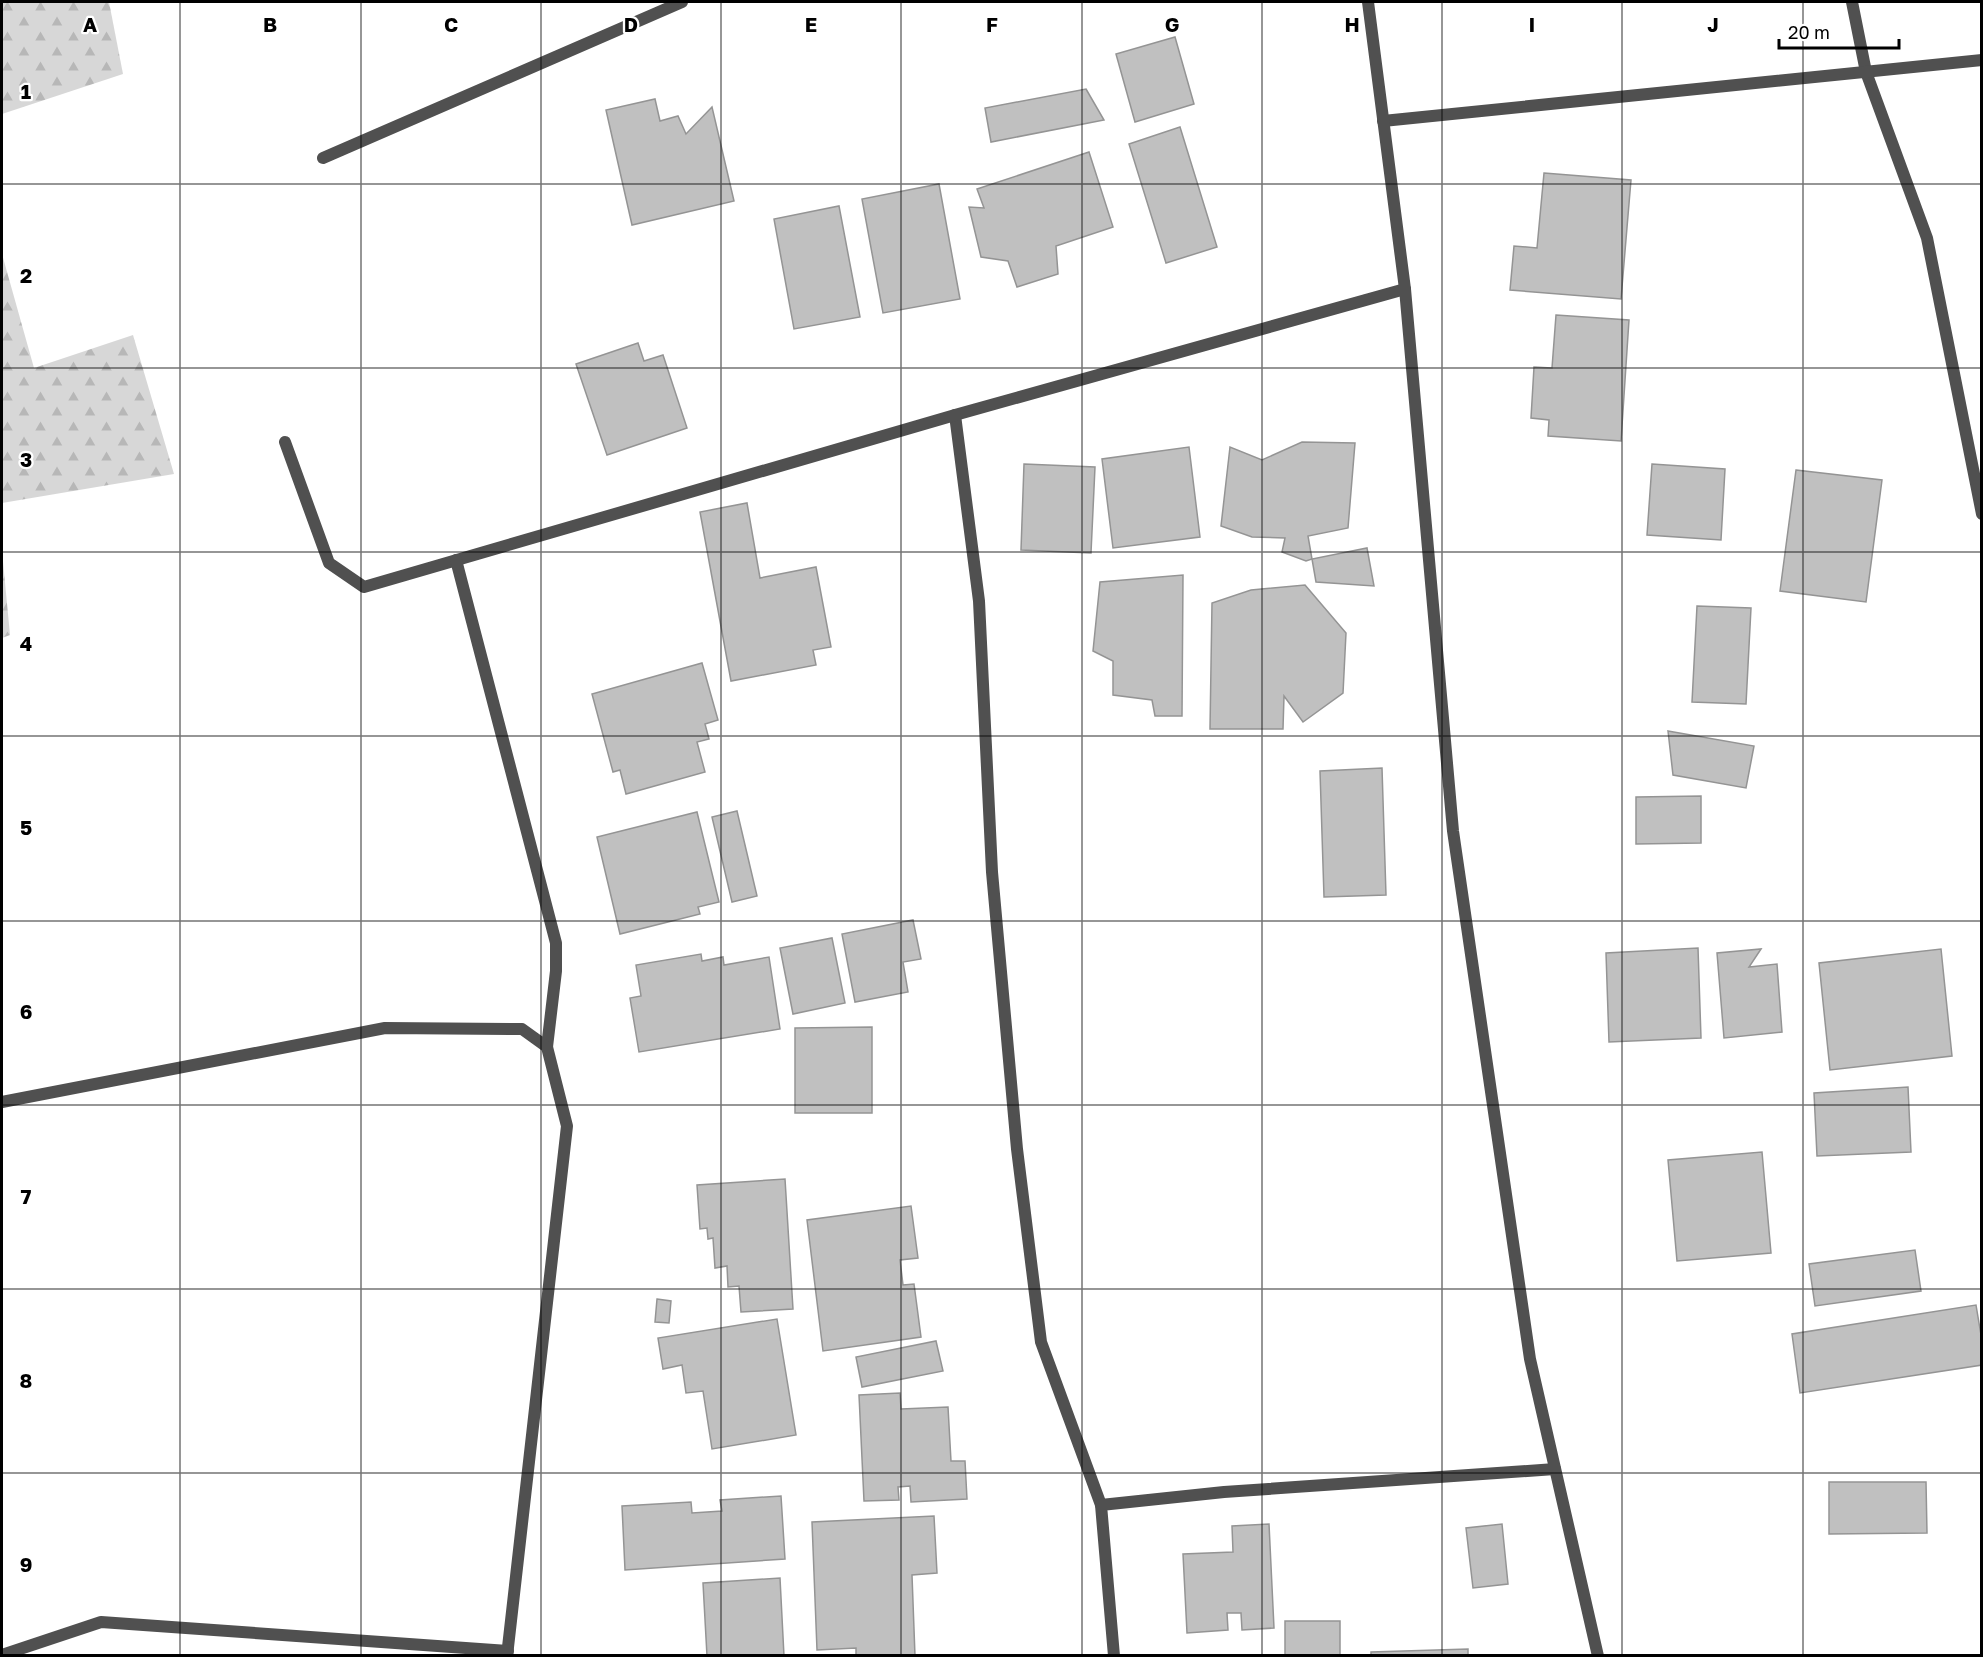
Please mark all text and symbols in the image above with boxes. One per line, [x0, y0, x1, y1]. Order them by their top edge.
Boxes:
text: A [83, 12, 97, 36]
text: B [263, 12, 277, 36]
text: C [444, 12, 458, 36]
text: D [624, 12, 638, 36]
text: E [805, 12, 817, 36]
text: F [986, 12, 998, 36]
text: G [1165, 12, 1179, 36]
text: H [1344, 12, 1360, 36]
text: I [1529, 12, 1535, 36]
text: J [1707, 12, 1719, 36]
scale bar [1779, 12, 1899, 50]
text: 20 m [1788, 21, 1830, 43]
text: 1 [21, 79, 31, 103]
text: 2 [20, 263, 32, 287]
text: 3 [20, 447, 32, 471]
text: 4 [20, 631, 32, 655]
text: 5 [20, 815, 32, 839]
text: 6 [20, 999, 32, 1023]
text: 7 [21, 1184, 32, 1208]
text: 8 [20, 1368, 32, 1392]
text: 9 [20, 1552, 32, 1576]

